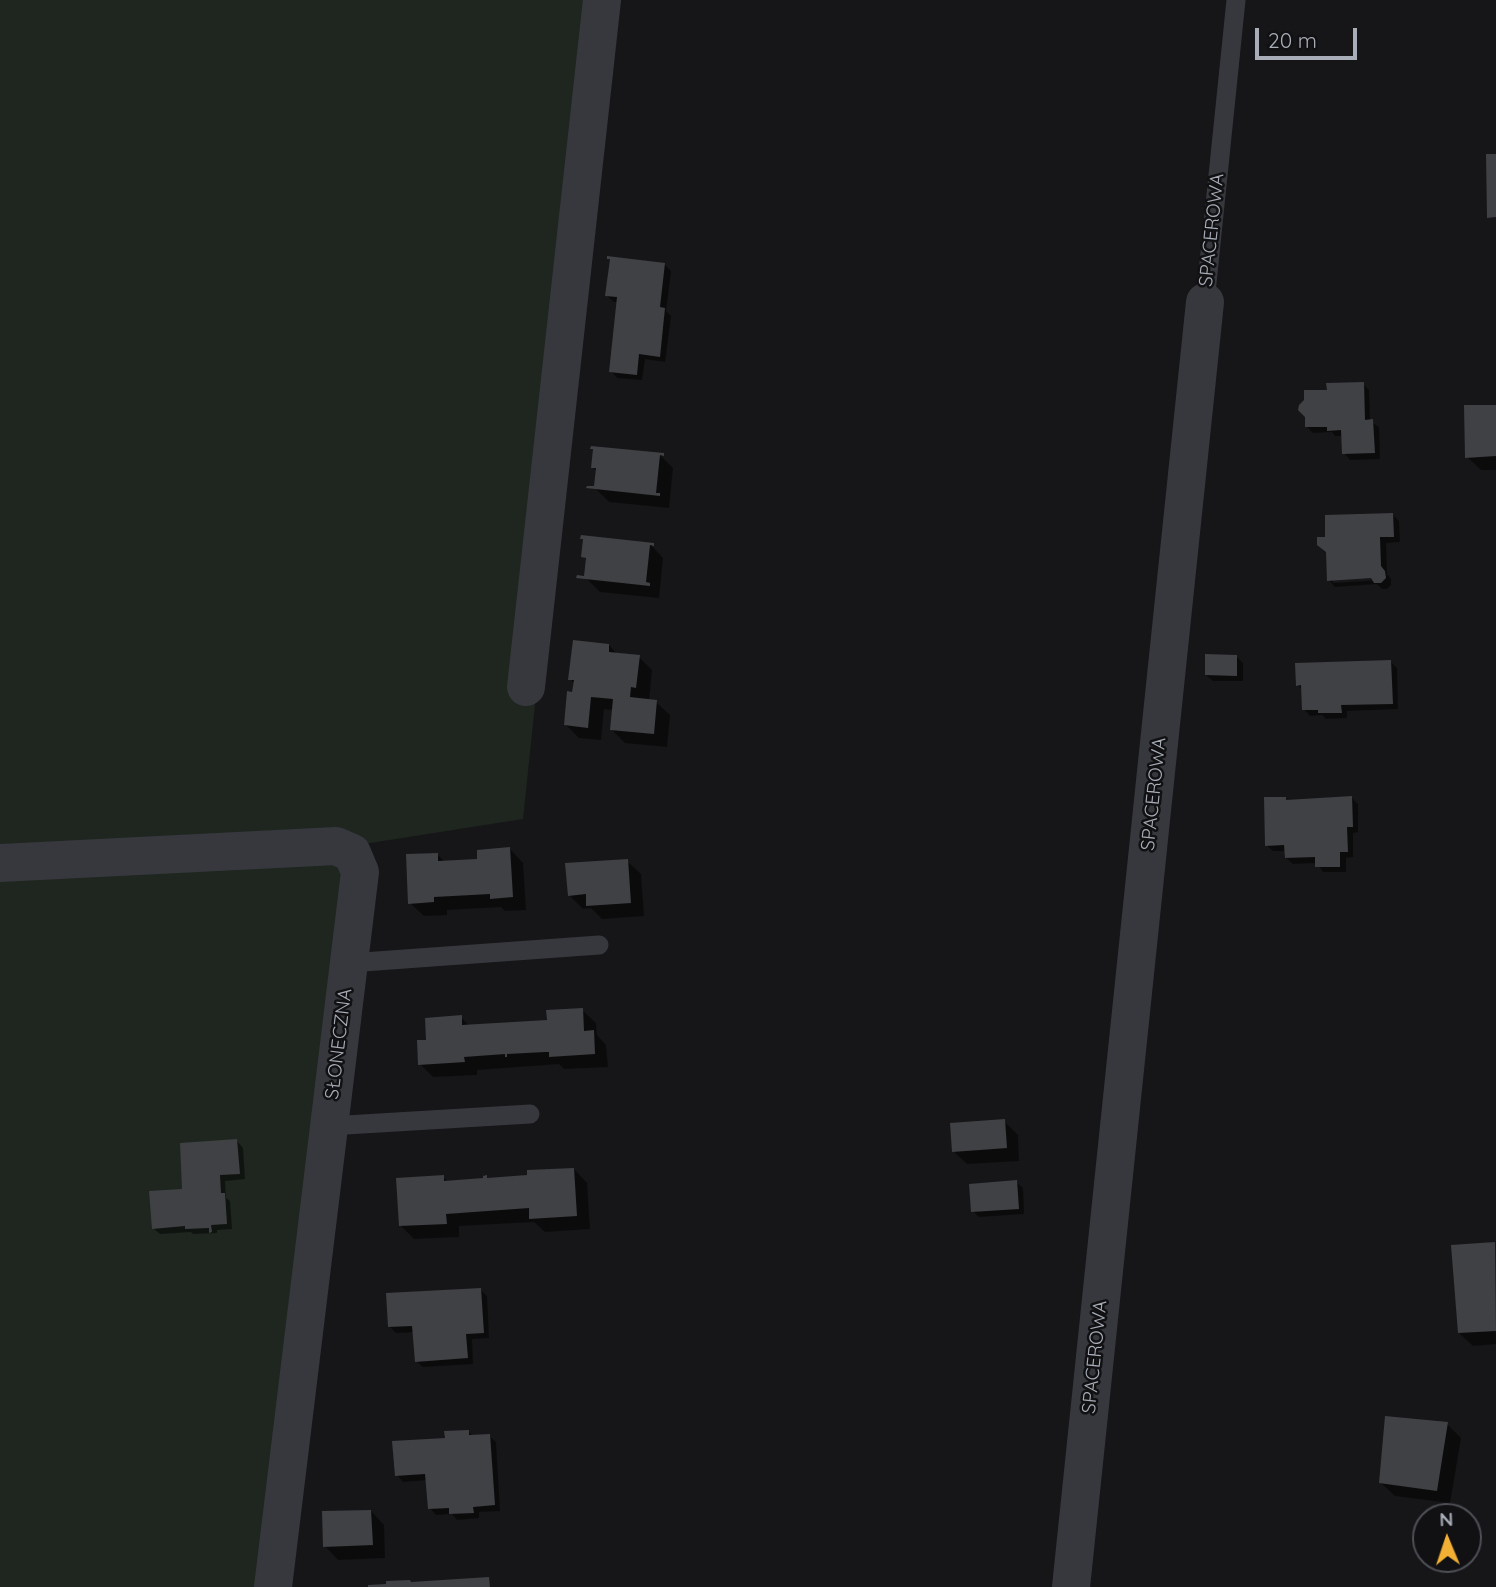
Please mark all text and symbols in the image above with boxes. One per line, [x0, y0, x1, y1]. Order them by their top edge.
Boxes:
scale bar [1258, 14, 1360, 58]
text: 20 m [1268, 27, 1317, 53]
street label: SPACEROWA [1195, 172, 1229, 288]
street label: SPACEROWA [1137, 736, 1171, 852]
street label: SŁONECZNA [321, 987, 357, 1101]
street label: SPACEROWA [1078, 1299, 1112, 1415]
north arrow [1412, 1503, 1482, 1573]
text: N [1439, 1507, 1454, 1531]

